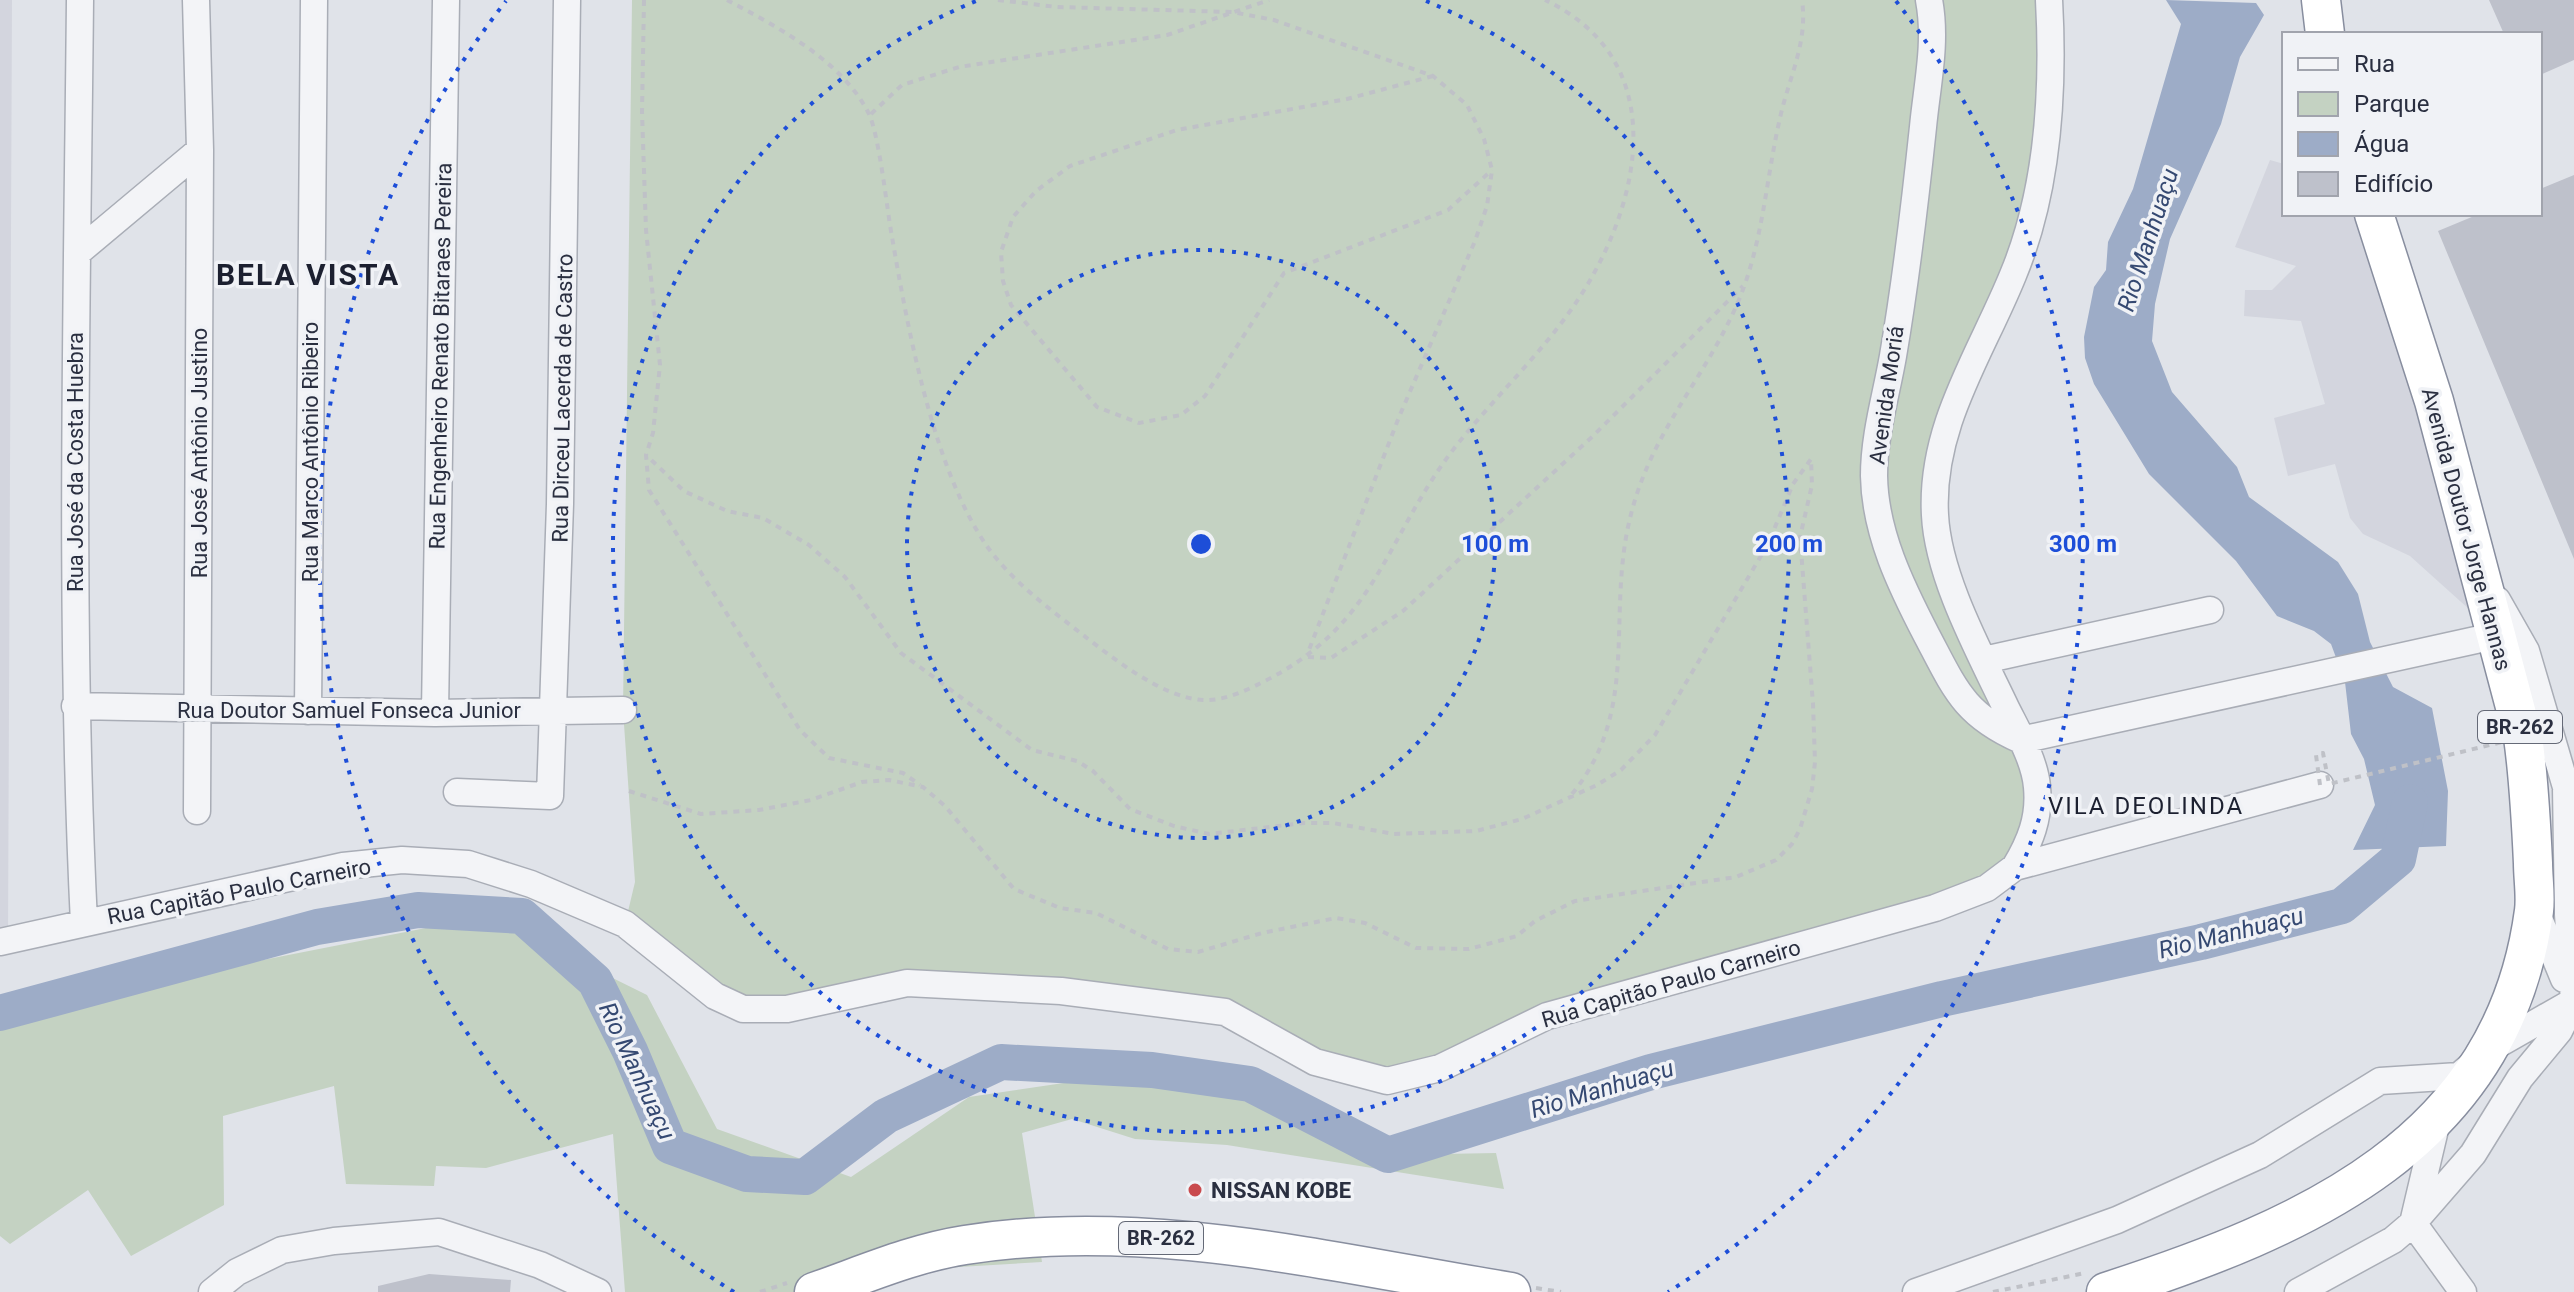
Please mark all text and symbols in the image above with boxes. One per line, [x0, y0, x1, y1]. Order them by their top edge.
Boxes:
legend [2282, 32, 2542, 216]
text: Rua [2354, 50, 2395, 78]
text: Parque [2354, 90, 2430, 118]
text: Água [2354, 130, 2409, 158]
street label: Rua Engenheiro Renato Bitaraes Pereira [425, 162, 456, 550]
water label: Rio Manhuaçu [2112, 165, 2184, 315]
text: Edifício [2354, 170, 2433, 198]
street label: Rua Dirceu Lacerda de Castro [547, 253, 578, 543]
district label: BELA VISTA [216, 257, 400, 292]
street label: Rua Marco Antônio Ribeiro [298, 322, 323, 582]
street label: Avenida Moriá [1864, 324, 1909, 466]
street label: Rua José Antônio Justino [187, 328, 212, 578]
street label: Rua José da Costa Huebra [63, 332, 88, 592]
street label: Avenida Doutor Jorge Hannas [2417, 385, 2516, 673]
centre of rings [1187, 530, 1215, 558]
text: 100 m [1461, 530, 1529, 558]
text: 200 m [1755, 530, 1823, 558]
text: 300 m [2049, 530, 2117, 558]
street label: Rua Doutor Samuel Fonseca Junior [177, 698, 522, 723]
road number: BR-262 [2478, 711, 2562, 743]
district label: VILA DEOLINDA [2048, 792, 2244, 820]
street label: Rua Capitão Paulo Carneiro [105, 854, 373, 929]
water label: Rio Manhuaçu [2156, 901, 2307, 965]
street label: Rua Capitão Paulo Carneiro [1539, 935, 1803, 1032]
water label: Rio Manhuaçu [593, 998, 681, 1144]
water label: Rio Manhuaçu [1527, 1054, 1677, 1124]
place label: NISSAN KOBE [1211, 1178, 1351, 1203]
marker: NISSAN KOBE [1186, 1181, 1204, 1199]
road number: BR-262 [1119, 1222, 1203, 1254]

